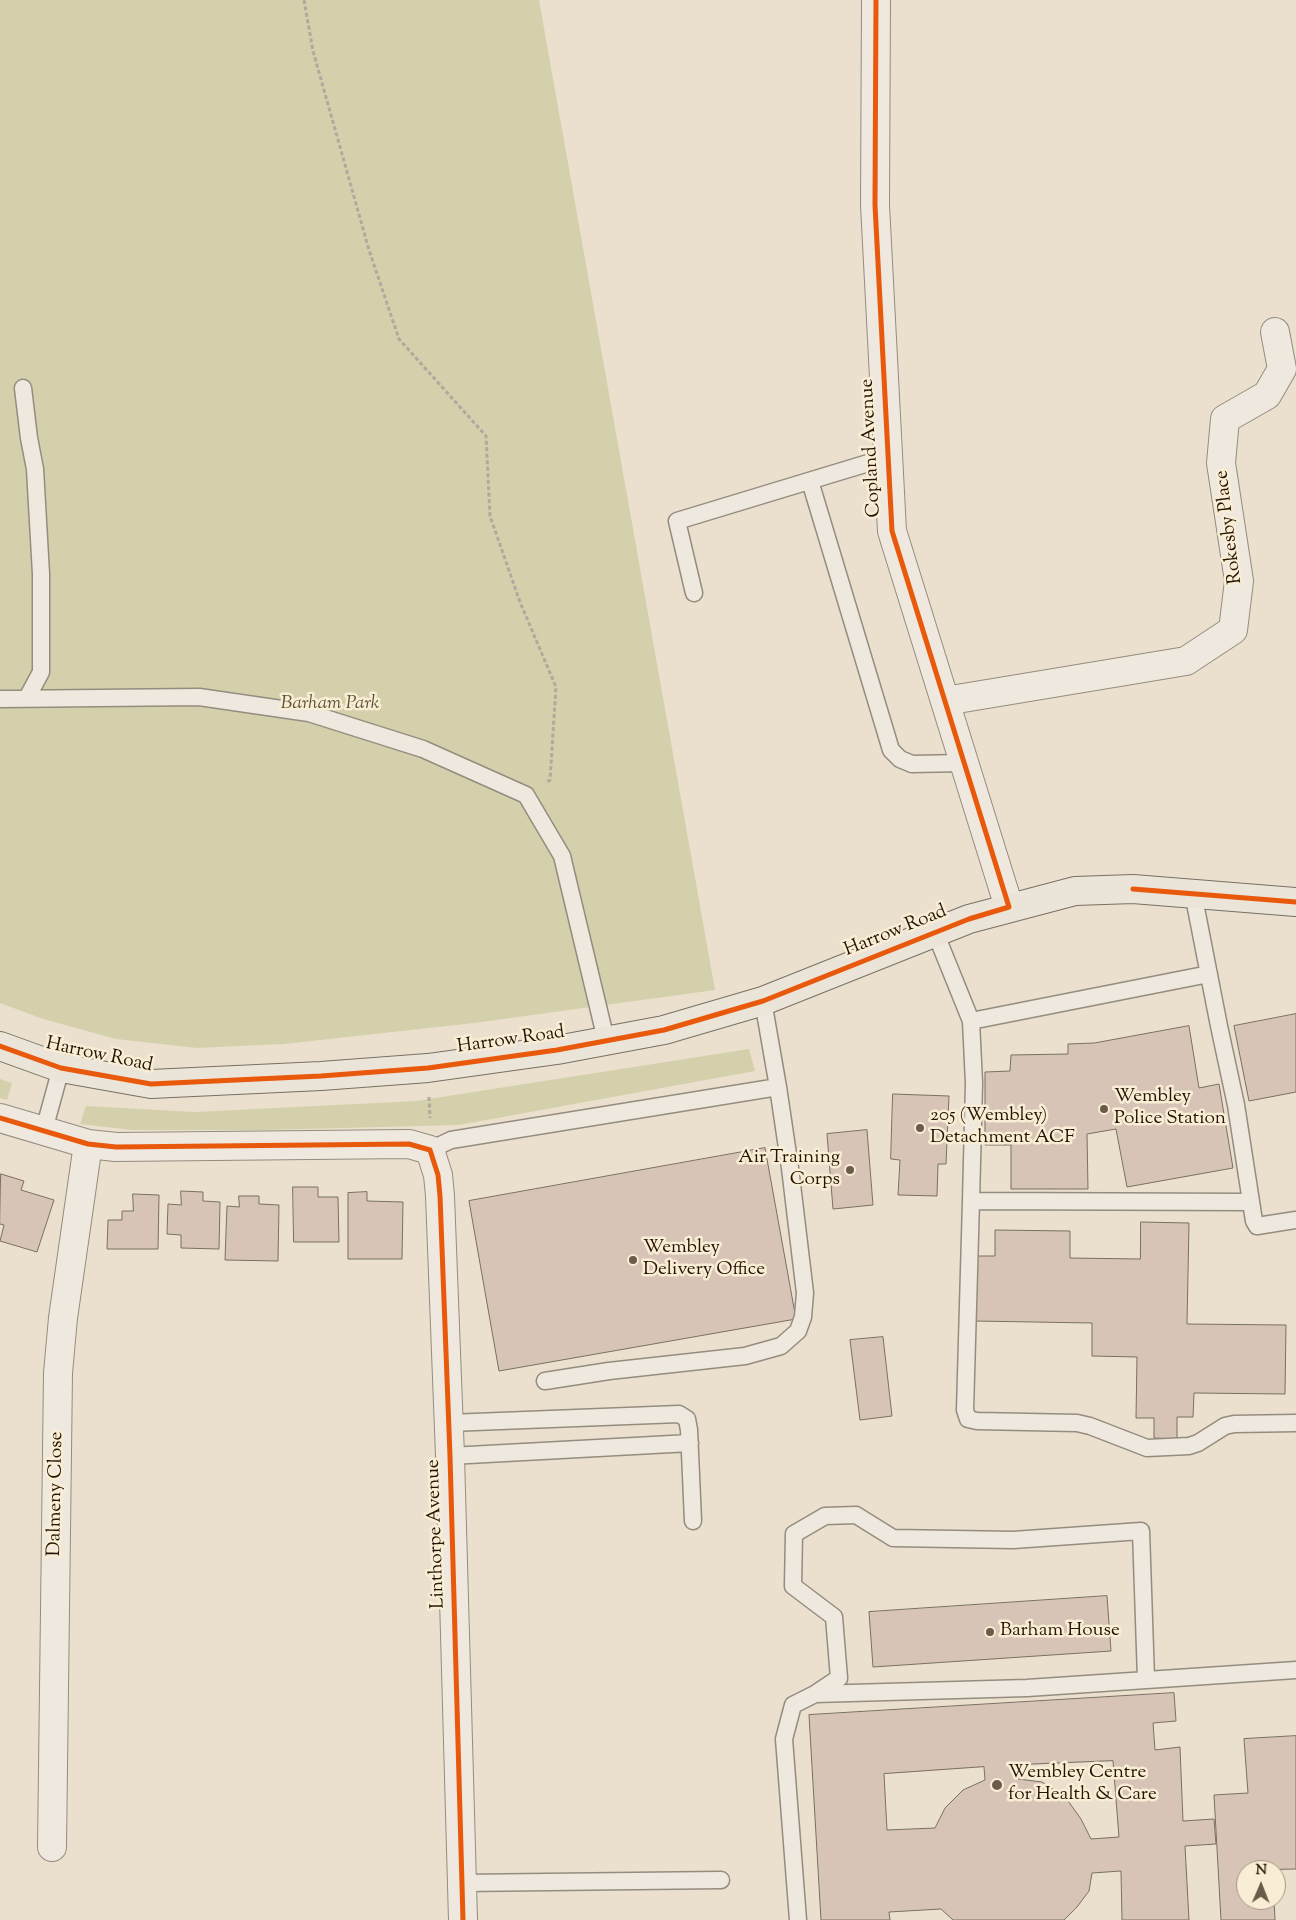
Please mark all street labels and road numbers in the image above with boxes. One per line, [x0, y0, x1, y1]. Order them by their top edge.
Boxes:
street label: Copland Avenue [857, 378, 887, 518]
street label: Rokesby Place [1212, 469, 1248, 585]
street label: Harrow Road [841, 901, 951, 963]
street label: Harrow Road [456, 1022, 566, 1060]
street label: Harrow Road [44, 1034, 154, 1078]
street label: Dalmeny Close [45, 1431, 69, 1557]
street label: Linthorpe Avenue [423, 1459, 451, 1609]

